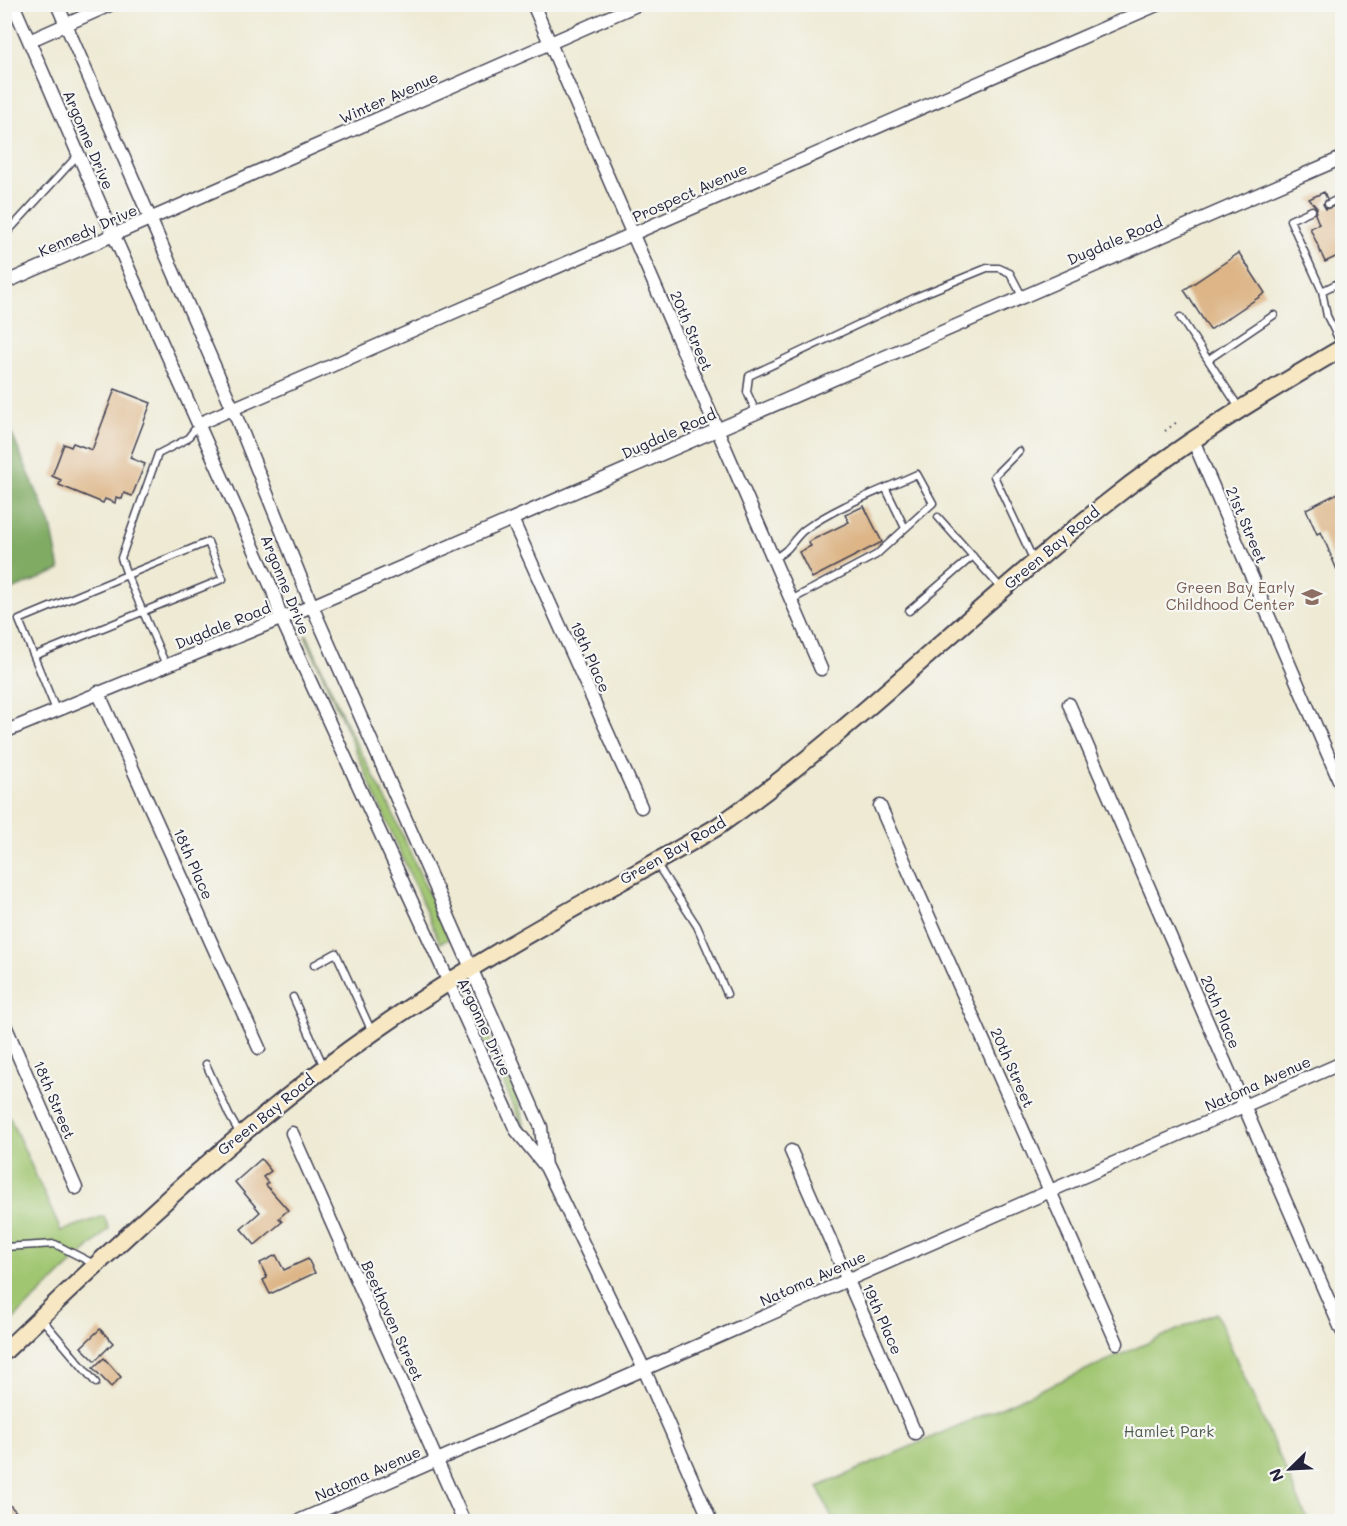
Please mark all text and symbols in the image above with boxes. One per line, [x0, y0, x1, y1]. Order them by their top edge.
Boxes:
street label: Winter Avenue [336, 66, 441, 128]
street label: Argonne Drive [59, 87, 119, 192]
street label: Prospect Avenue [629, 158, 750, 226]
street label: Kennedy Drive [35, 199, 140, 261]
street label: Dugdale Road [1064, 211, 1165, 269]
street label: 20th Street [666, 287, 718, 374]
street label: Dugdale Road [618, 403, 719, 463]
street label: 21st Street [1222, 483, 1272, 566]
street label: Green Bay Road [999, 501, 1103, 593]
street label: Argonne Drive [257, 532, 315, 637]
place label: Green Bay Early Childhood Center [1166, 577, 1295, 614]
school or university icon: Green Bay Early Childhood Center [1300, 585, 1324, 609]
street label: Dugdale Road [172, 597, 273, 653]
street label: 19th Place [566, 618, 615, 695]
street label: Green Bay Road [616, 812, 729, 889]
street label: 18th Place [169, 825, 219, 902]
street label: 20th Place [1197, 972, 1245, 1051]
street label: Argonne Drive [453, 974, 516, 1079]
street label: 20th Street [986, 1025, 1039, 1111]
street label: Natoma Avenue [1201, 1051, 1314, 1115]
street label: 18th Street [29, 1057, 80, 1142]
street label: Green Bay Road [213, 1069, 318, 1159]
street label: Natoma Avenue [756, 1246, 869, 1310]
street label: Beethoven Street [357, 1257, 428, 1384]
street label: 19th Place [858, 1280, 907, 1357]
park label: Hamlet Park [1124, 1421, 1214, 1441]
north arrow [1260, 1439, 1320, 1499]
street label: Natoma Avenue [311, 1441, 424, 1505]
text: N [1264, 1465, 1288, 1485]

